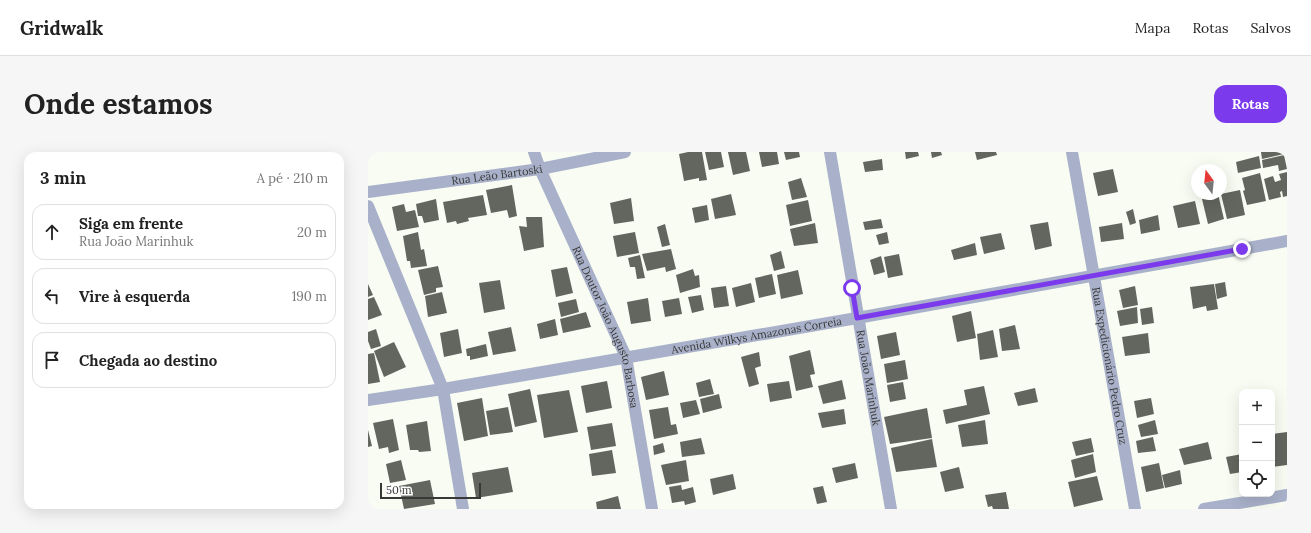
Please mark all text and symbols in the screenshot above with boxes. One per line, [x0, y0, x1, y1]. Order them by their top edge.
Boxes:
text: Gridwalk [20, 16, 103, 40]
text: Mapa [1135, 19, 1170, 37]
text: Rotas [1192, 19, 1228, 37]
text: Salvos [1250, 19, 1291, 37]
button: Rotas [1214, 85, 1287, 123]
text: Onde estamos [24, 86, 213, 122]
street label: Rua Leão Bartoski [451, 162, 544, 188]
north arrow [1191, 164, 1227, 200]
text: 3 min [40, 167, 86, 189]
text: A pé · 210 m [257, 170, 328, 187]
text: Siga em frente [79, 214, 183, 233]
icon: ahead [41, 221, 63, 243]
text: 20 m [297, 224, 327, 241]
text: Rua João Marinhuk [79, 233, 194, 250]
route end [1233, 240, 1251, 258]
street label: Rua Doutor João Augusto Barbosa [569, 244, 642, 409]
route start [843, 279, 861, 297]
icon: left [41, 285, 63, 307]
street label: Rua Expedicionário Pedro Cruz [1089, 286, 1131, 446]
text: Vire à esquerda [79, 287, 190, 306]
text: 190 m [292, 288, 327, 305]
street label: Avenida Wilkys Amazonas Correia [669, 314, 843, 357]
street label: Rua João Marinhuk [853, 329, 884, 427]
icon: arrive [41, 349, 63, 371]
text: Chegada ao destino [79, 351, 217, 370]
map controls [1239, 389, 1275, 497]
button: + [1239, 389, 1275, 425]
button: − [1239, 425, 1275, 461]
button: locate [1239, 461, 1275, 497]
scale bar [380, 481, 481, 500]
text: 50 m [386, 483, 412, 497]

